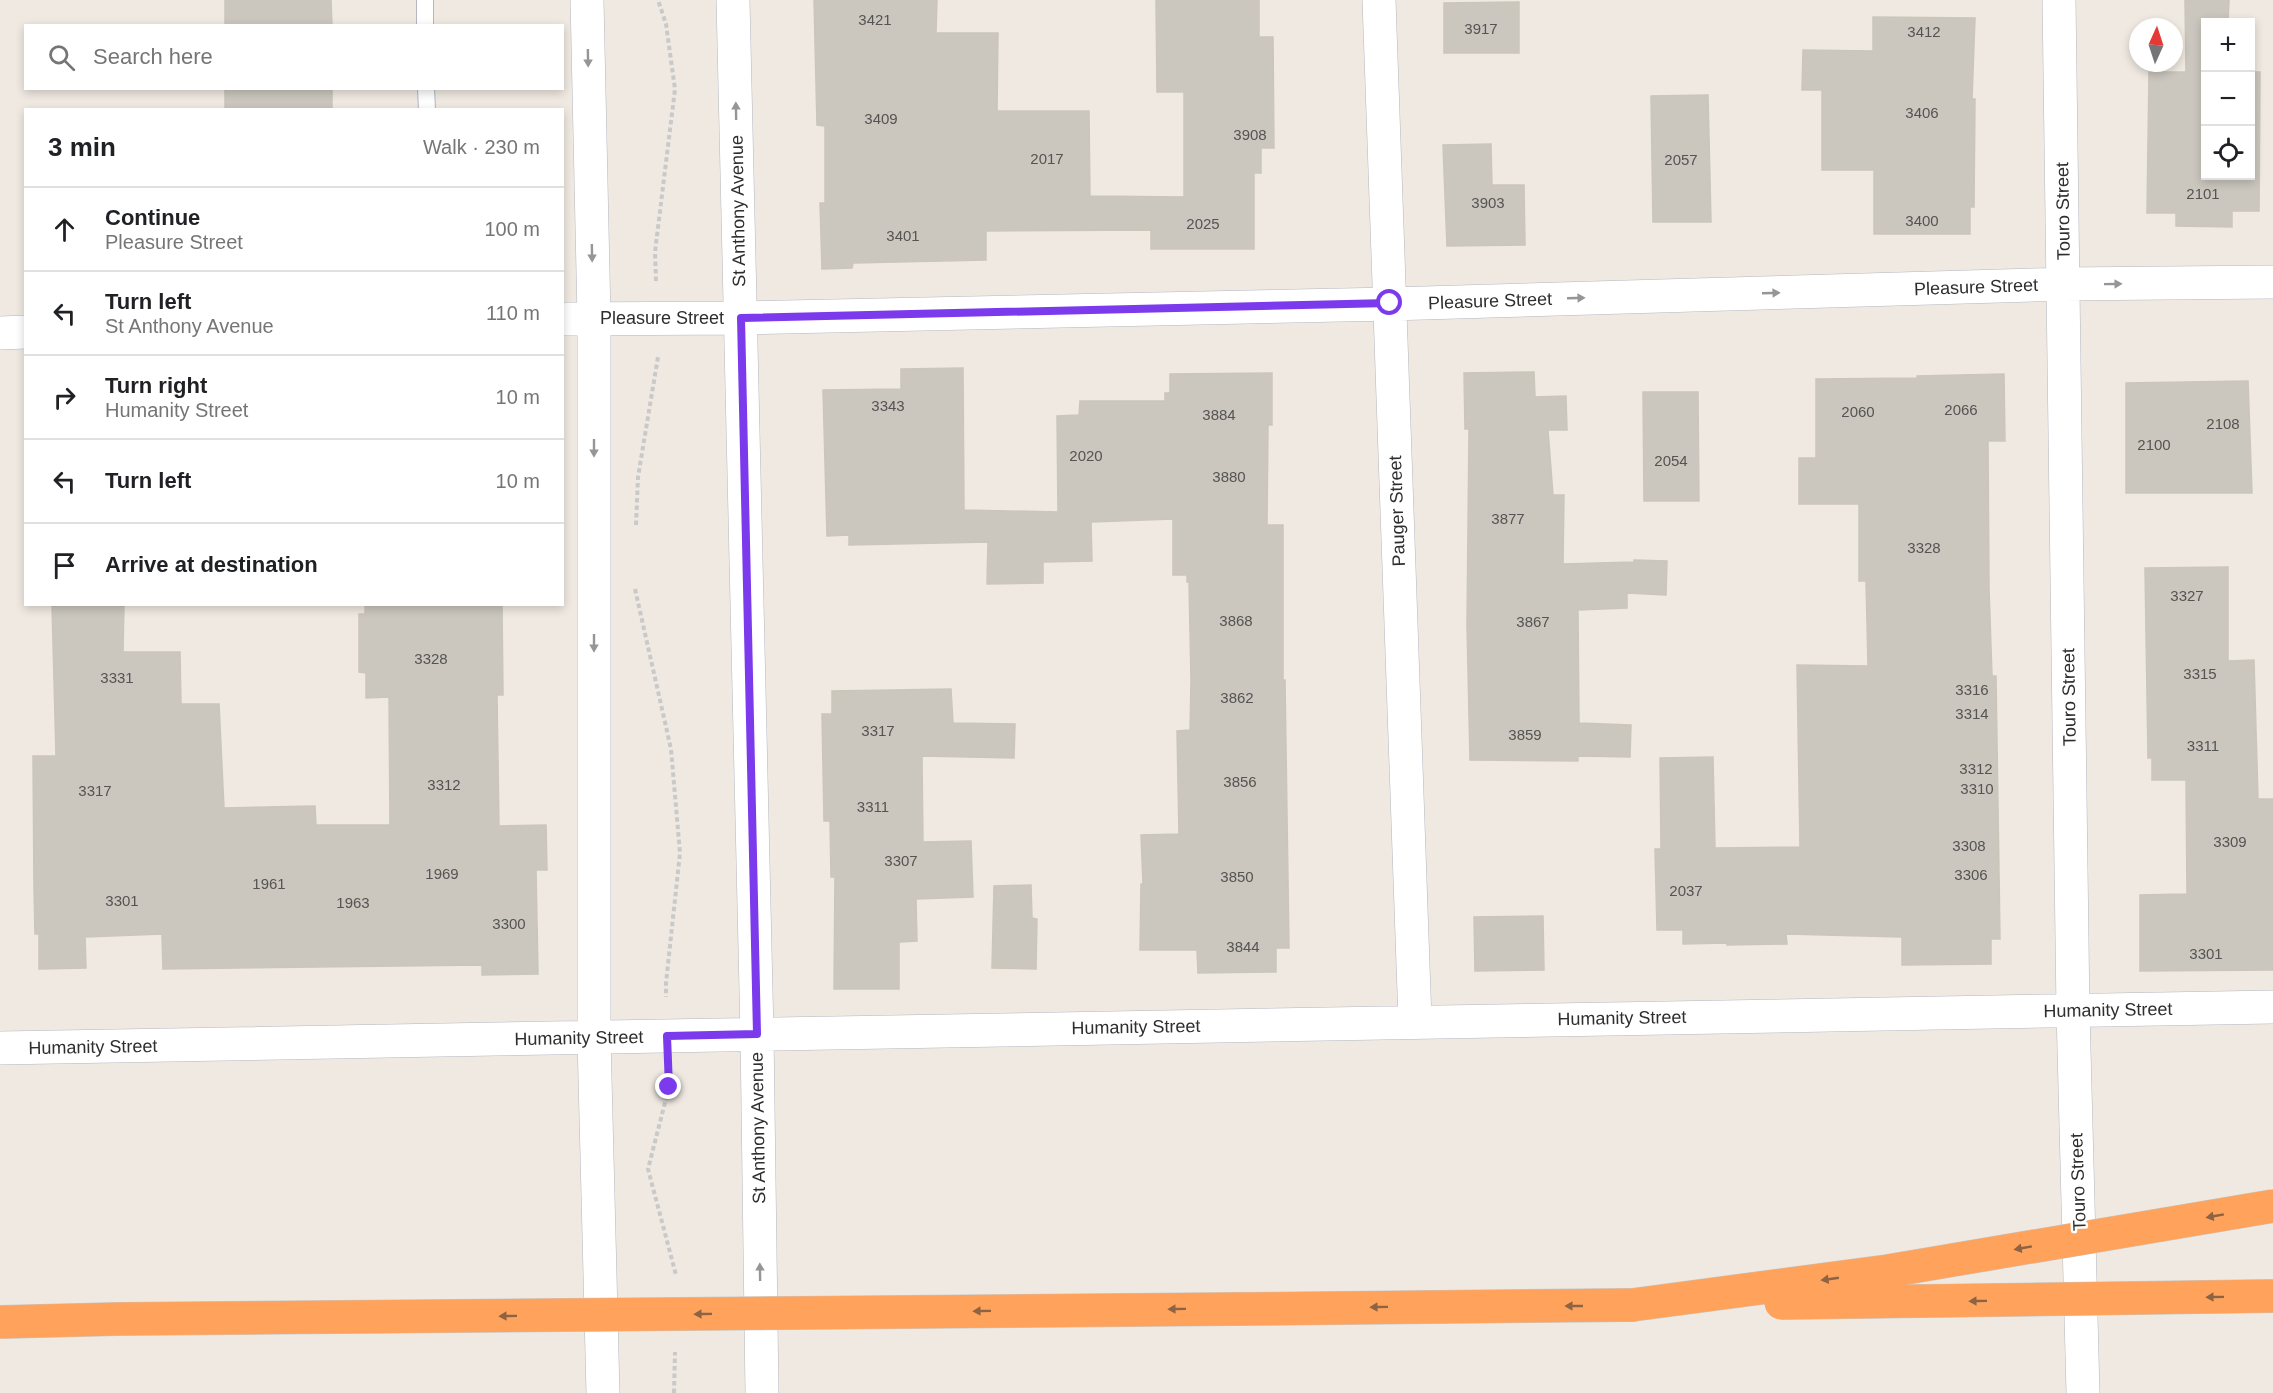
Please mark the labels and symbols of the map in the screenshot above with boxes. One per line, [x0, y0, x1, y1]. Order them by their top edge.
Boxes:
house number: 3421 [858, 11, 892, 28]
north arrow [2129, 18, 2183, 72]
house number: 3917 [1464, 20, 1498, 37]
house number: 3412 [1907, 23, 1941, 40]
one-way arrow [584, 49, 593, 68]
one-way arrow [731, 101, 741, 120]
house number: 3406 [1905, 104, 1939, 121]
house number: 3409 [864, 110, 898, 127]
house number: 3908 [1233, 126, 1267, 143]
street label: St Anthony Avenue [727, 135, 749, 287]
house number: 2017 [1030, 150, 1064, 167]
house number: 2057 [1664, 151, 1698, 168]
street label: Touro Street [2052, 162, 2074, 260]
house number: 2101 [2186, 185, 2220, 202]
house number: 3903 [1471, 194, 1505, 211]
house number: 3400 [1905, 212, 1939, 229]
house number: 2025 [1186, 215, 1220, 232]
house number: 3401 [886, 227, 920, 244]
one-way arrow [587, 244, 597, 263]
street label: Pleasure Street [1914, 275, 2038, 299]
one-way arrow [2103, 279, 2122, 289]
one-way arrow [1761, 288, 1780, 297]
route start [1376, 289, 1402, 315]
street label: Pleasure Street [1428, 289, 1552, 313]
one-way arrow [1566, 293, 1585, 303]
street label: Pleasure Street [600, 308, 724, 328]
house number: 3343 [871, 397, 905, 414]
house number: 2066 [1944, 401, 1978, 418]
house number: 2060 [1841, 403, 1875, 420]
house number: 3884 [1202, 406, 1236, 423]
house number: 2108 [2206, 415, 2240, 432]
house number: 2100 [2137, 436, 2171, 453]
one-way arrow [589, 439, 599, 458]
house number: 2020 [1069, 447, 1103, 464]
house number: 2054 [1654, 452, 1688, 469]
street label: Pauger Street [1385, 455, 1409, 567]
house number: 3880 [1212, 468, 1246, 485]
house number: 3877 [1491, 510, 1525, 527]
house number: 3328 [1907, 539, 1941, 556]
house number: 3327 [2170, 587, 2204, 604]
house number: 3868 [1219, 612, 1253, 629]
house number: 3867 [1516, 613, 1550, 630]
one-way arrow [589, 634, 599, 653]
street label: Touro Street [2058, 648, 2080, 746]
house number: 3328 [414, 650, 448, 667]
house number: 3315 [2183, 665, 2217, 682]
house number: 3331 [100, 669, 134, 686]
house number: 3316 [1955, 681, 1989, 698]
house number: 3862 [1220, 689, 1254, 706]
house number: 3314 [1955, 705, 1989, 722]
house number: 3317 [861, 722, 895, 739]
house number: 3859 [1508, 726, 1542, 743]
house number: 3311 [2187, 737, 2219, 754]
house number: 3312 [1959, 760, 1993, 777]
house number: 3856 [1223, 773, 1257, 790]
house number: 3312 [427, 776, 461, 793]
house number: 3310 [1960, 780, 1994, 797]
house number: 3317 [78, 782, 112, 799]
house number: 3311 [857, 798, 889, 815]
house number: 3309 [2213, 833, 2247, 850]
house number: 3308 [1952, 837, 1986, 854]
house number: 3307 [884, 852, 918, 869]
house number: 1969 [425, 865, 459, 882]
house number: 3306 [1954, 866, 1988, 883]
house number: 3850 [1220, 868, 1254, 885]
house number: 1961 [252, 875, 286, 892]
house number: 2037 [1669, 882, 1703, 899]
house number: 3301 [105, 892, 139, 909]
house number: 1963 [336, 894, 370, 911]
house number: 3300 [492, 915, 526, 932]
house number: 3844 [1226, 938, 1260, 955]
house number: 3301 [2189, 945, 2223, 962]
street label: Humanity Street [2043, 999, 2173, 1021]
street label: Humanity Street [1557, 1007, 1687, 1029]
street label: Humanity Street [1071, 1016, 1201, 1038]
street label: Humanity Street [514, 1027, 644, 1049]
street label: Humanity Street [28, 1036, 158, 1058]
street label: St Anthony Avenue [747, 1052, 769, 1204]
route end [655, 1073, 681, 1099]
street label: Touro Street [2066, 1133, 2090, 1231]
one-way arrow [2206, 1212, 2225, 1221]
one-way arrow [2013, 1244, 2032, 1253]
one-way arrow [756, 1262, 765, 1281]
one-way arrow [1821, 1274, 1840, 1283]
one-way arrow [2205, 1292, 2224, 1302]
one-way arrow [1968, 1296, 1987, 1305]
one-way arrow [1564, 1301, 1583, 1311]
one-way arrow [1369, 1302, 1388, 1312]
one-way arrow [1168, 1304, 1187, 1314]
one-way arrow [973, 1306, 992, 1316]
one-way arrow [694, 1309, 713, 1319]
one-way arrow [499, 1311, 518, 1321]

